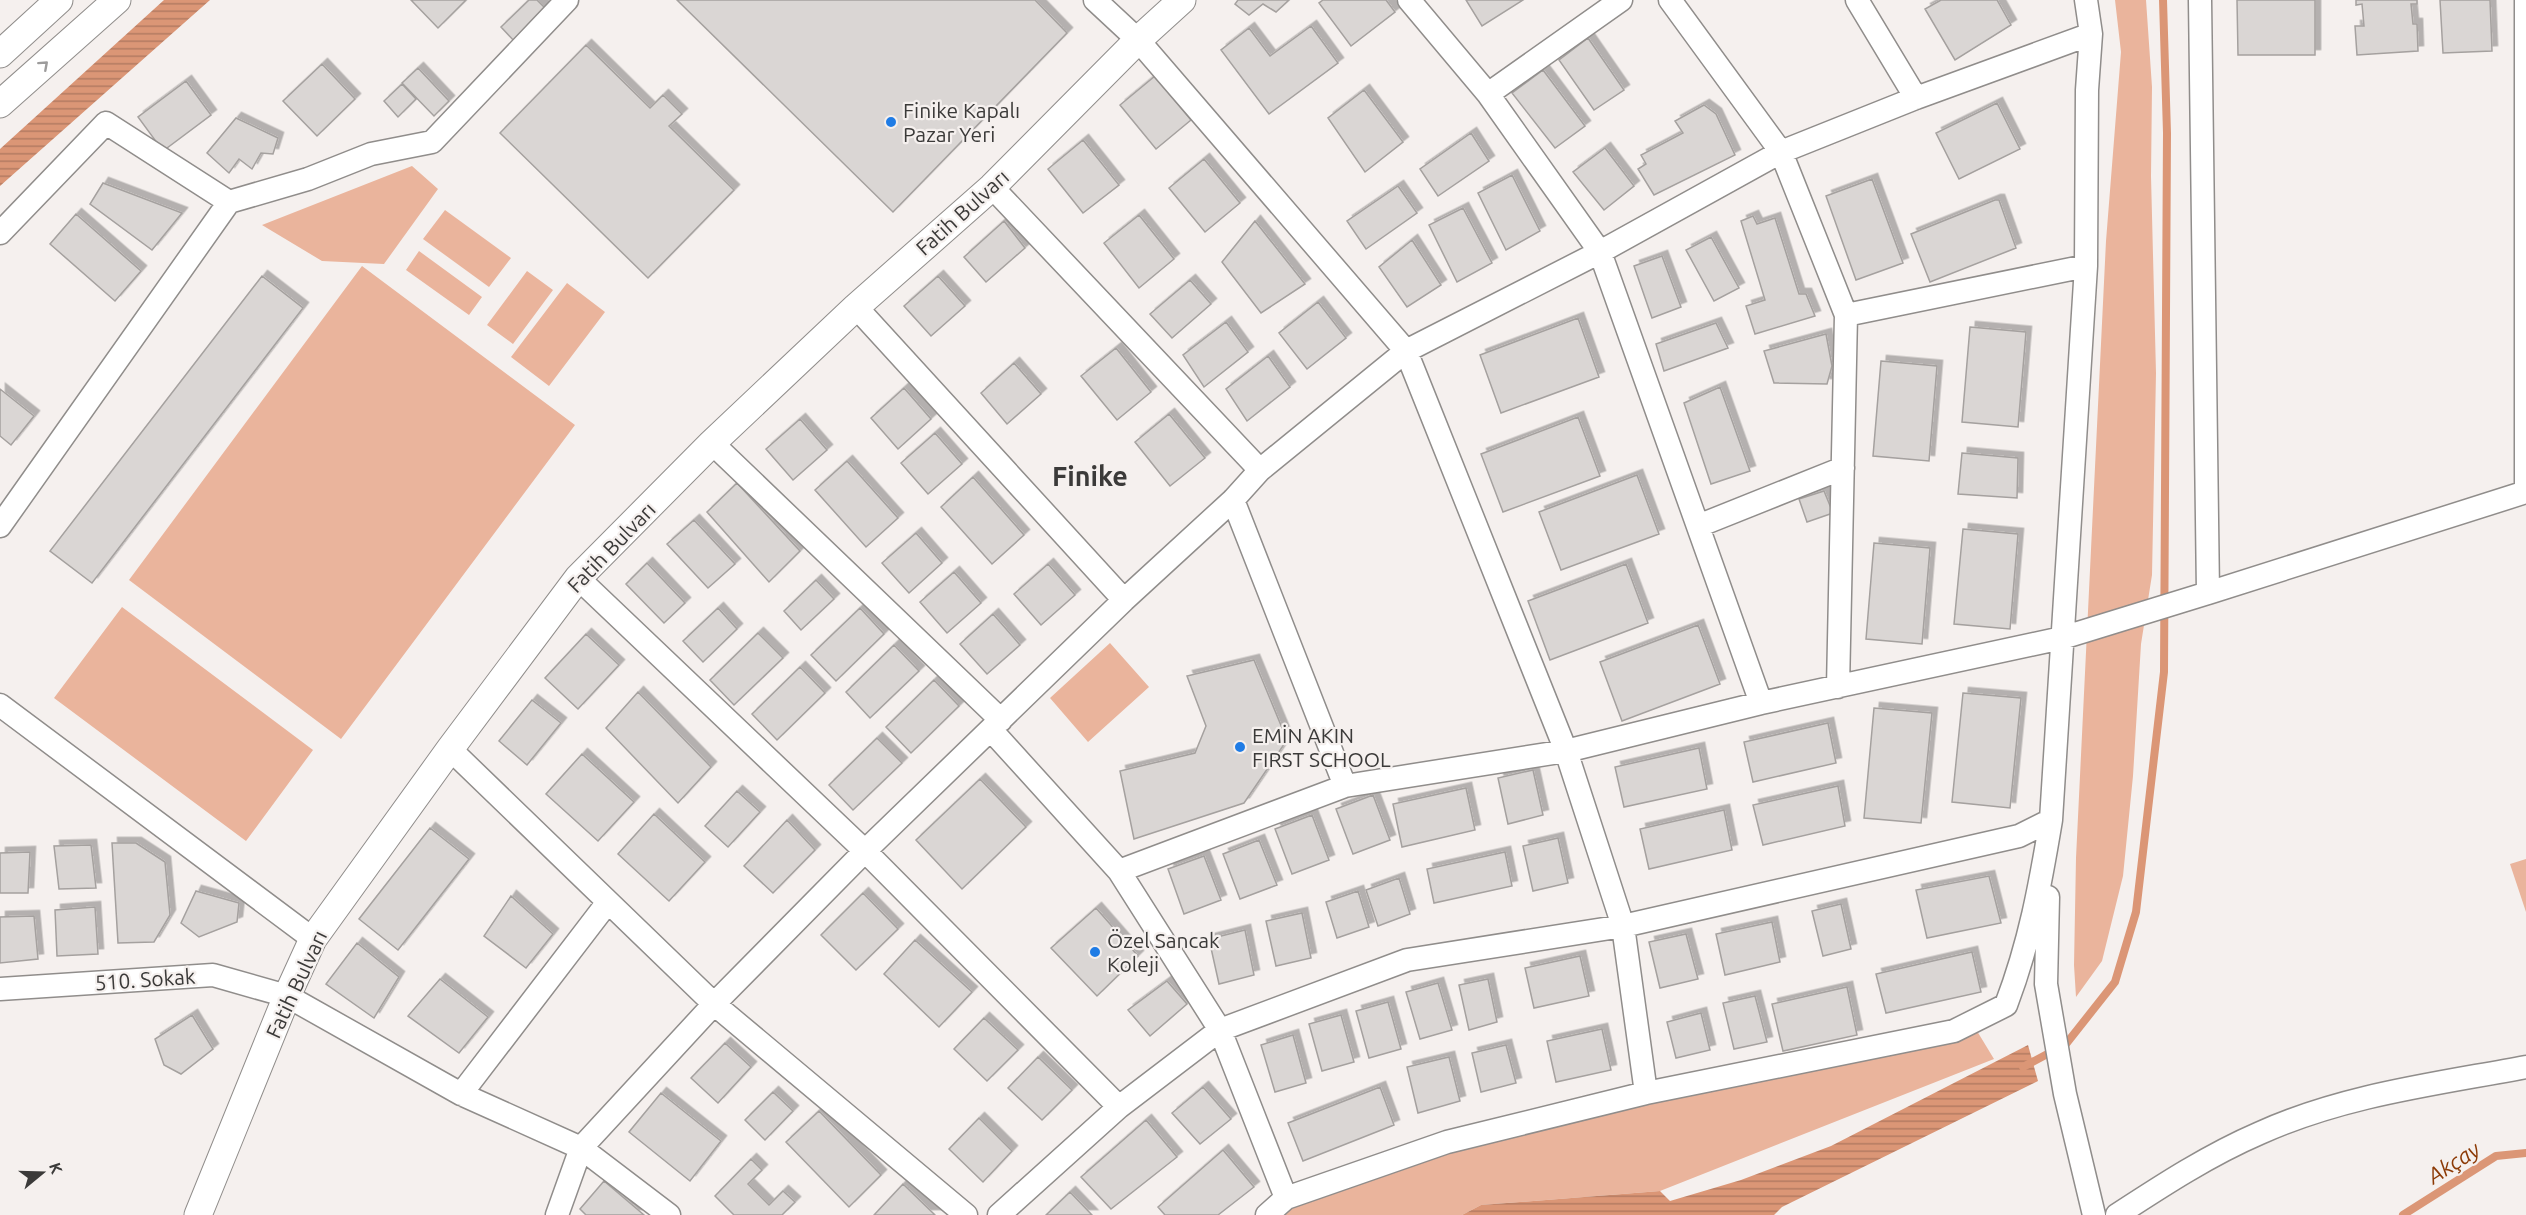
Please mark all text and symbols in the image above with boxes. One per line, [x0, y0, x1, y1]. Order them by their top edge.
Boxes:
one-way arrow [37, 61, 47, 72]
place label: Finike Kapalı Pazar Yeri [903, 98, 1020, 146]
marker: Finike Kapalı Pazar Yeri [884, 115, 898, 129]
street label: Fatih Bulvarı [911, 164, 1013, 260]
district label: Finike [1052, 461, 1128, 491]
street label: Fatih Bulvarı [562, 497, 660, 597]
place label: EMİN AKIN FIRST SCHOOL [1252, 723, 1391, 771]
marker: EMİN AKIN FIRST SCHOOL [1233, 740, 1247, 754]
street label: Fatih Bulvarı [261, 926, 331, 1042]
place label: Özel Sancak Koleji [1107, 928, 1220, 976]
marker: Özel Sancak Koleji [1088, 945, 1102, 959]
street label: 510. Sokak [94, 963, 196, 994]
water label: Akçay [2421, 1136, 2484, 1189]
north arrow [12, 1143, 72, 1203]
text: K [46, 1160, 67, 1176]

